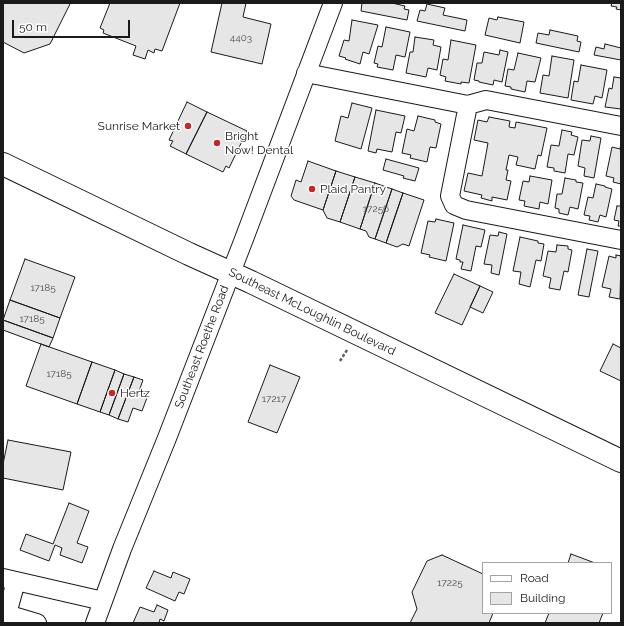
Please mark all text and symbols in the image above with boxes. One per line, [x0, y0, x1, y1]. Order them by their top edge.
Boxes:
scale bar [14, 12, 132, 38]
text: 50 m [19, 20, 47, 34]
house number: 4403 [230, 32, 252, 44]
place label: Sunrise Market [98, 119, 180, 133]
marker: Sunrise Market [183, 121, 193, 131]
place label: Bright Now! Dental [225, 129, 293, 157]
marker: Bright Now! Dental [212, 138, 222, 148]
place label: Plaid Pantry [320, 182, 386, 196]
marker: Plaid Pantry [307, 184, 317, 194]
house number: 17256 [363, 203, 389, 215]
street label: Southeast McLoughlin Boulevard [226, 265, 398, 359]
house number: 17185 [30, 282, 56, 294]
street label: Southeast Roethe Road [172, 283, 232, 411]
house number: 17185 [19, 313, 45, 325]
house number: 17185 [46, 368, 72, 380]
place label: Hertz [120, 386, 150, 400]
marker: Hertz [107, 388, 117, 398]
house number: 17217 [262, 393, 286, 405]
legend [482, 562, 612, 614]
text: Road [520, 571, 549, 585]
house number: 17225 [437, 577, 463, 589]
text: Building [520, 591, 566, 605]

